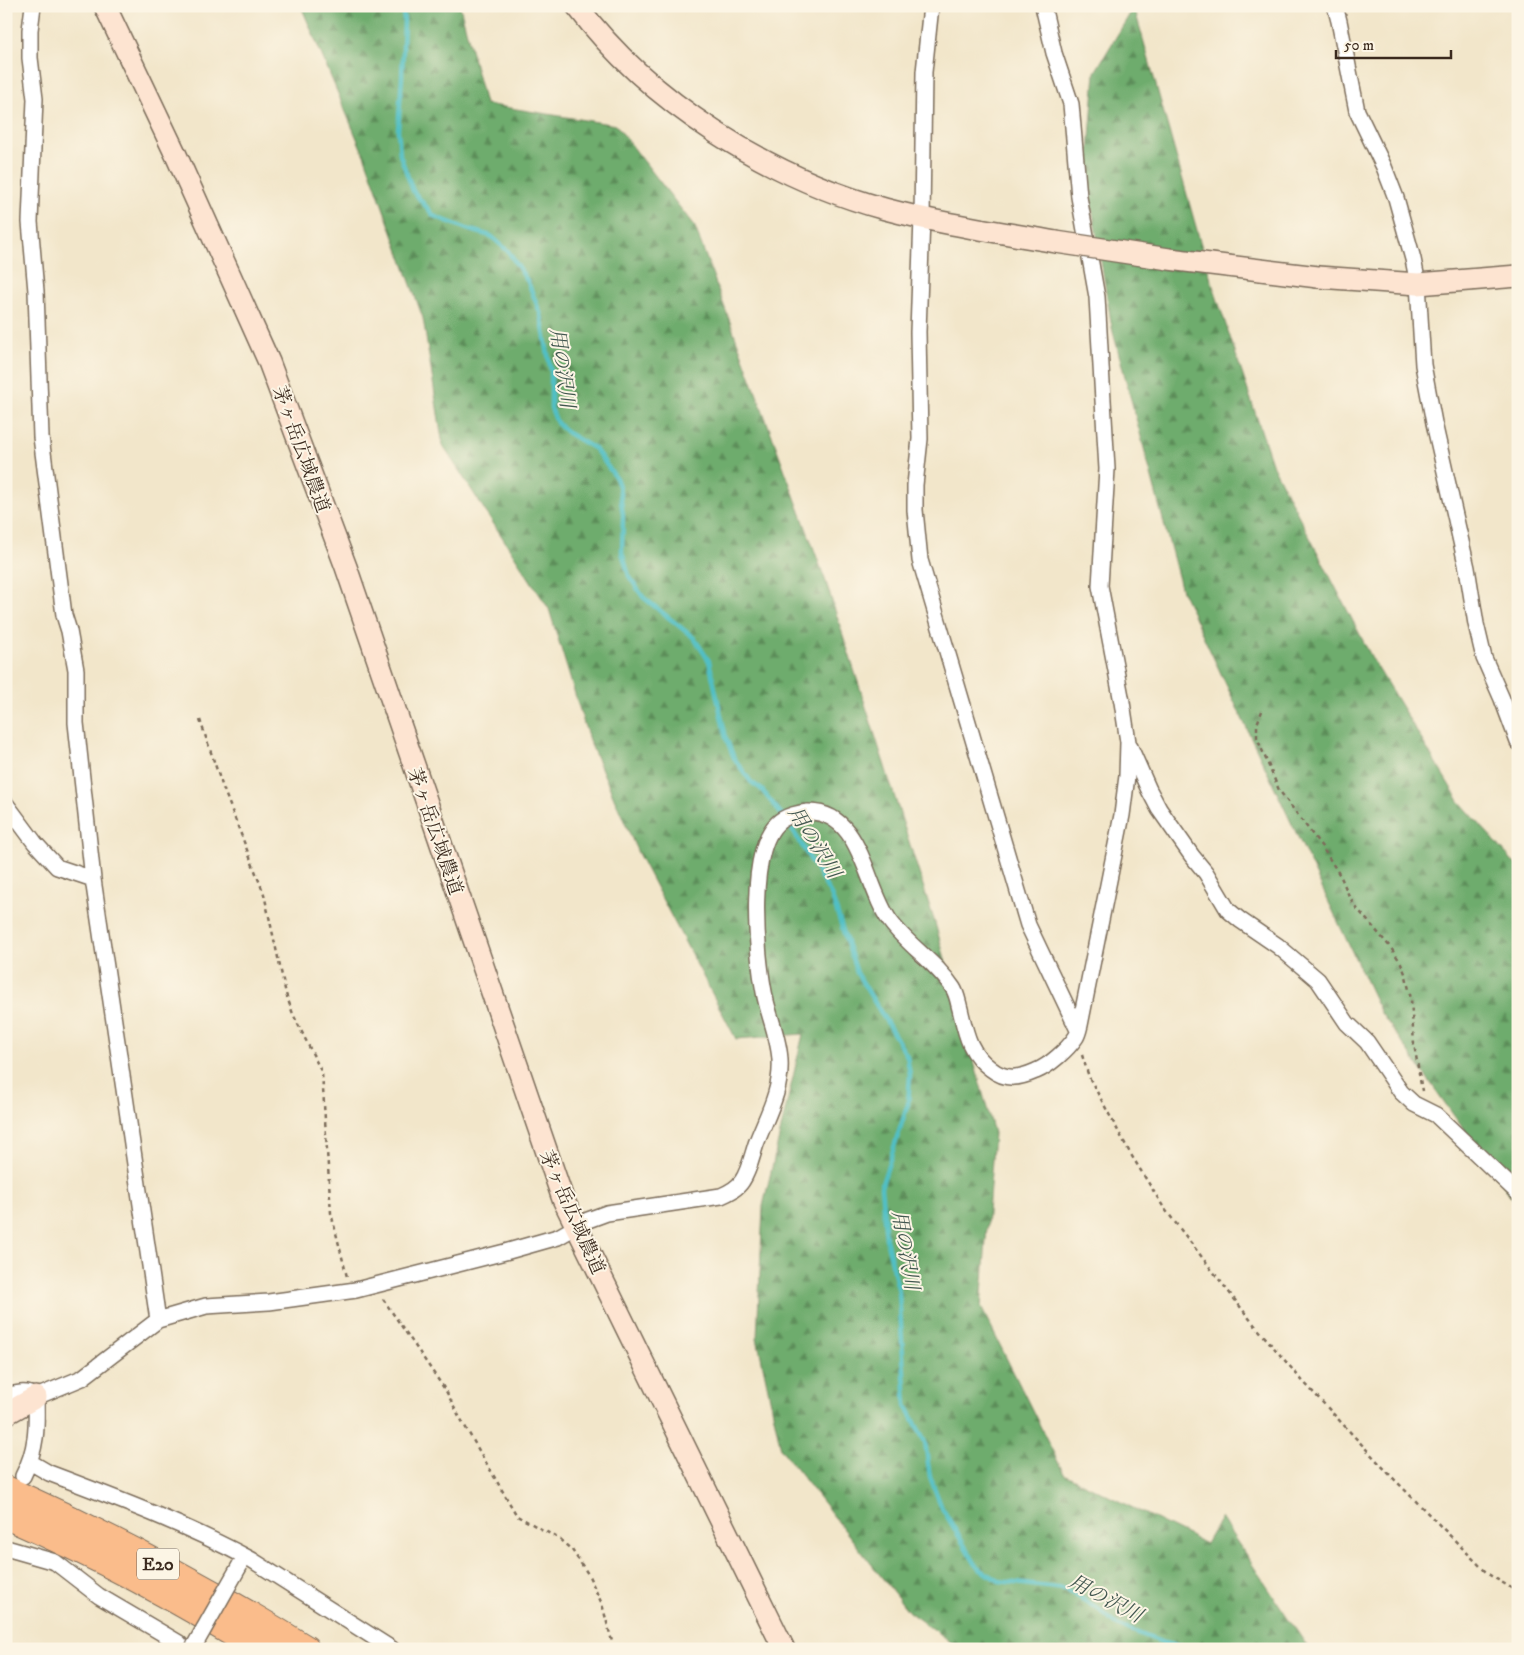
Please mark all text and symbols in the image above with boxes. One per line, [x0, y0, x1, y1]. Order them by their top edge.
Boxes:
scale bar [1336, 28, 1452, 60]
text: 50 m [1344, 36, 1374, 55]
water label: 用の沢川 [544, 327, 580, 412]
street label: 茅ヶ岳広域農道 [267, 383, 334, 516]
street label: 茅ヶ岳広域農道 [402, 765, 467, 898]
water label: 用の沢川 [782, 802, 847, 885]
street label: 茅ヶ岳広域農道 [534, 1147, 609, 1278]
water label: 用の沢川 [885, 1209, 924, 1294]
road number: E20 [137, 1548, 179, 1580]
water label: 用の沢川 [1064, 1570, 1148, 1630]

